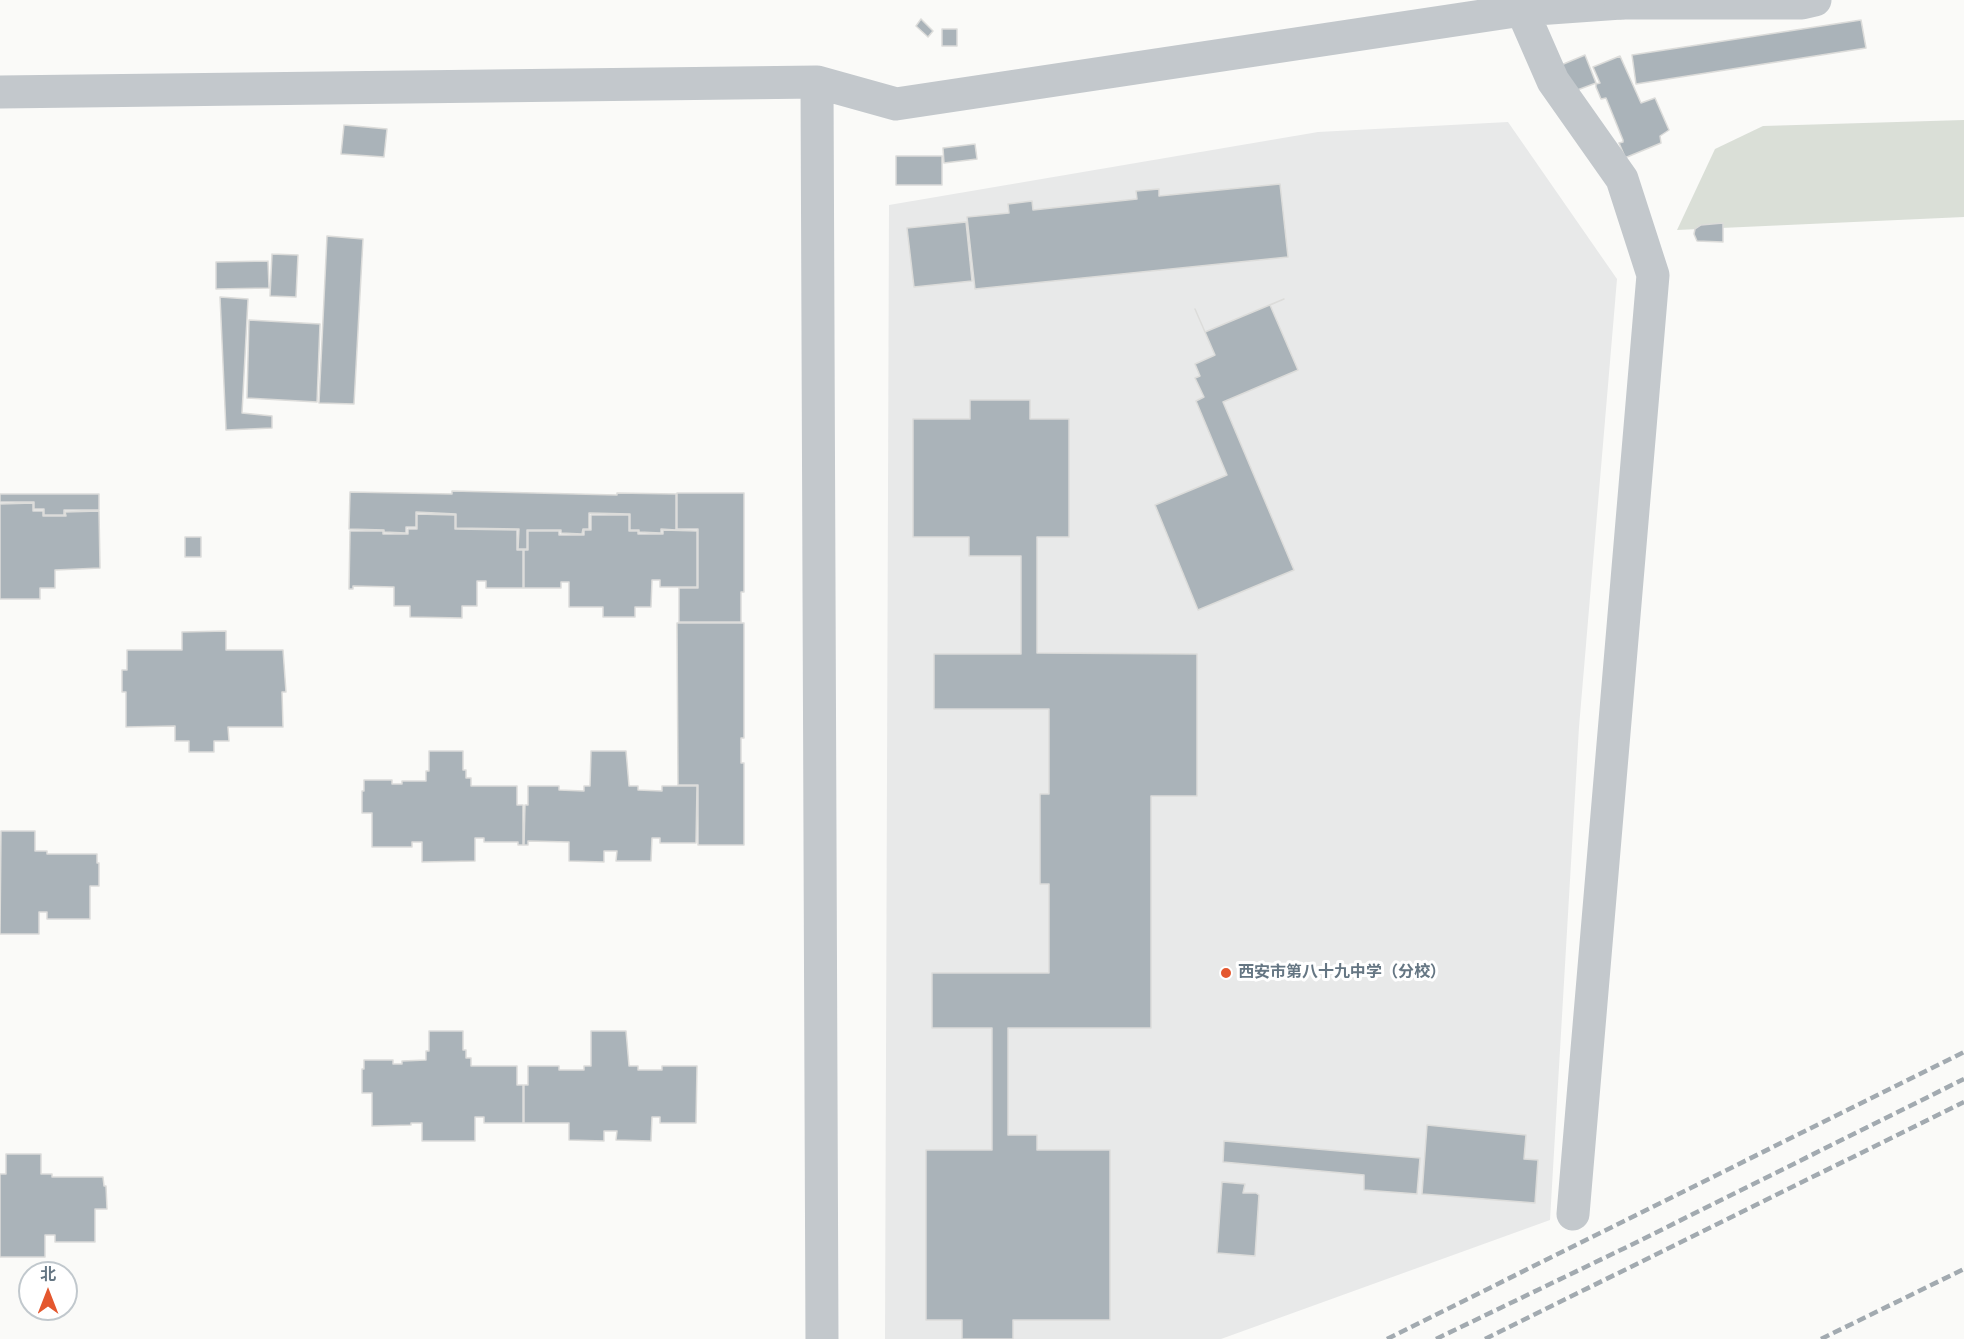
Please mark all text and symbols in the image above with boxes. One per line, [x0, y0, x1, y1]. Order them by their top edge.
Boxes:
place label: 西安市第八十九中学（分校） [1238, 963, 1446, 983]
marker: 西安市第八十九中学（分校） [1219, 966, 1233, 980]
north arrow [18, 1261, 78, 1321]
text: 北 [40, 1265, 56, 1284]

